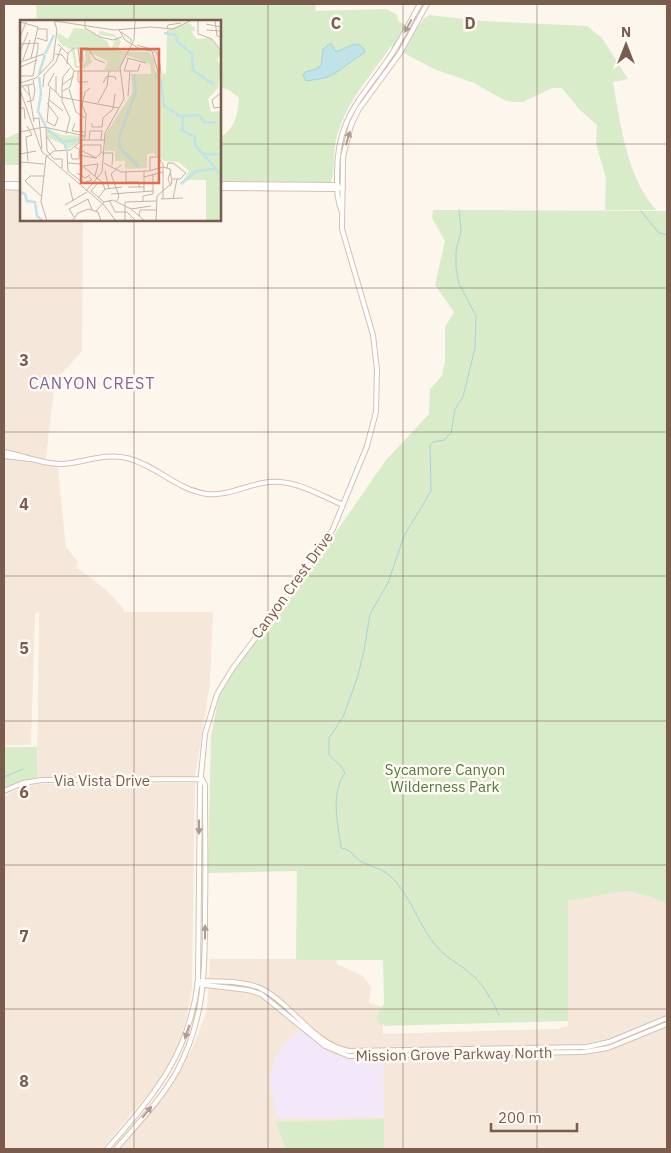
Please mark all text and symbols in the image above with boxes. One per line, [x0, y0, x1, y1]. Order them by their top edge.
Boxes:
text: C [331, 13, 341, 33]
text: D [464, 13, 476, 33]
one-way arrow [404, 18, 412, 33]
inset map [20, 20, 221, 221]
north arrow [601, 20, 651, 70]
text: N [621, 23, 631, 41]
one-way arrow [344, 131, 352, 146]
text: 3 [19, 350, 29, 370]
district label: CANYON CREST [29, 373, 155, 393]
text: 4 [19, 494, 29, 514]
street label: Canyon Crest Drive [247, 528, 337, 642]
text: 5 [19, 638, 29, 658]
park label: Sycamore Canyon Wilderness Park [385, 760, 505, 796]
street label: Via Vista Drive [54, 771, 150, 790]
text: 6 [19, 782, 29, 802]
one-way arrow [195, 820, 203, 836]
one-way arrow [201, 924, 209, 940]
text: 7 [19, 926, 29, 946]
one-way arrow [183, 1024, 190, 1039]
street label: Mission Grove Parkway North [355, 1043, 553, 1065]
text: 8 [19, 1071, 29, 1091]
scale bar [491, 1100, 577, 1132]
one-way arrow [142, 1106, 153, 1119]
text: 200 m [498, 1108, 542, 1127]

